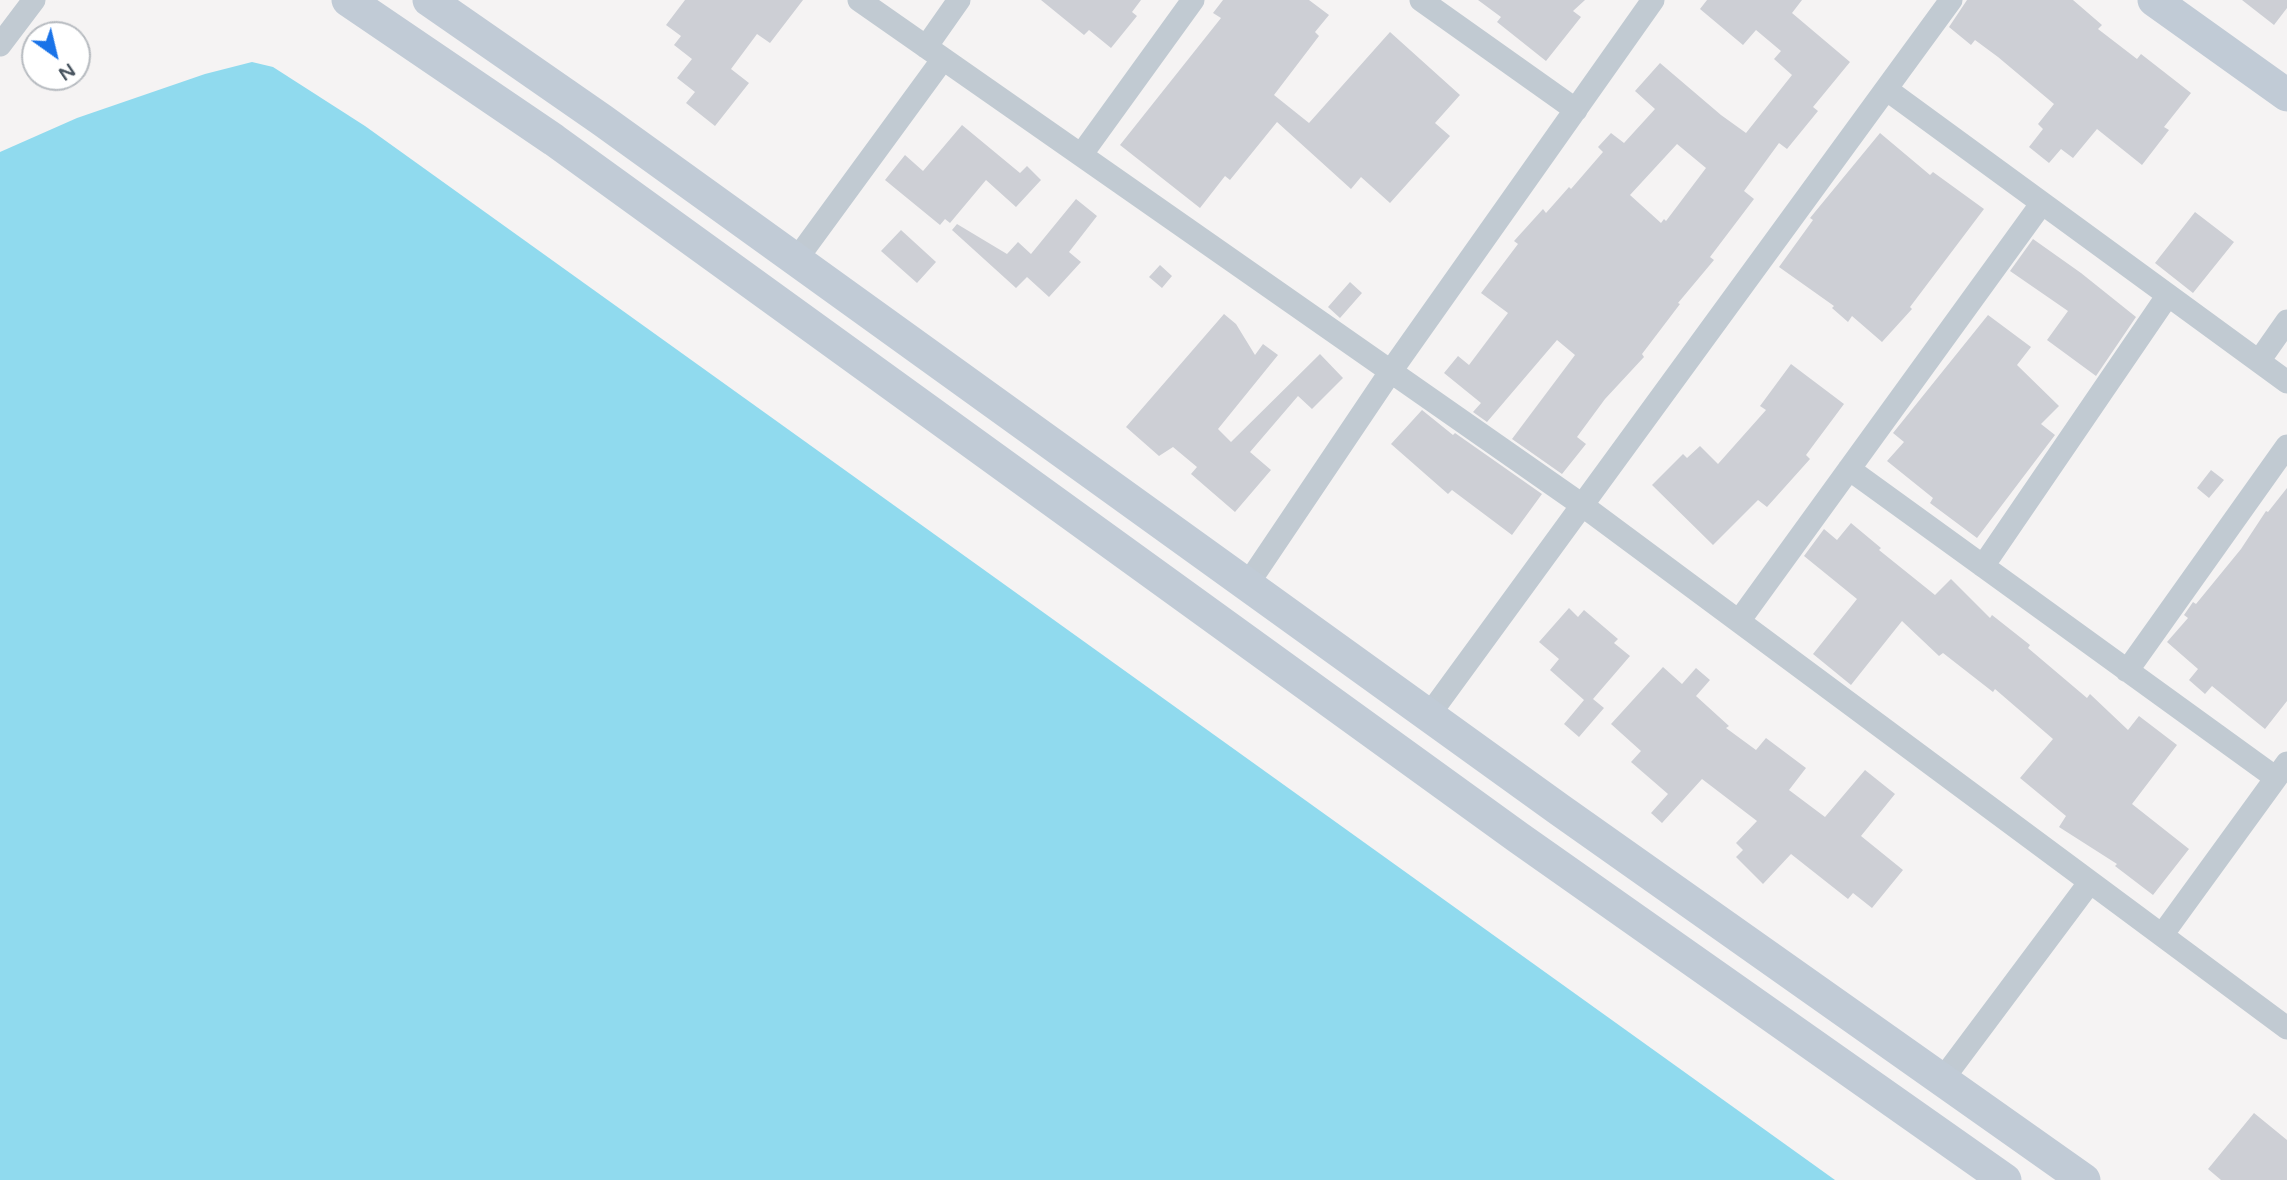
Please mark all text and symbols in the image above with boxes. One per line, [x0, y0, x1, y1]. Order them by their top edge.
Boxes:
north arrow [21, 21, 91, 91]
text: N [54, 58, 79, 85]

